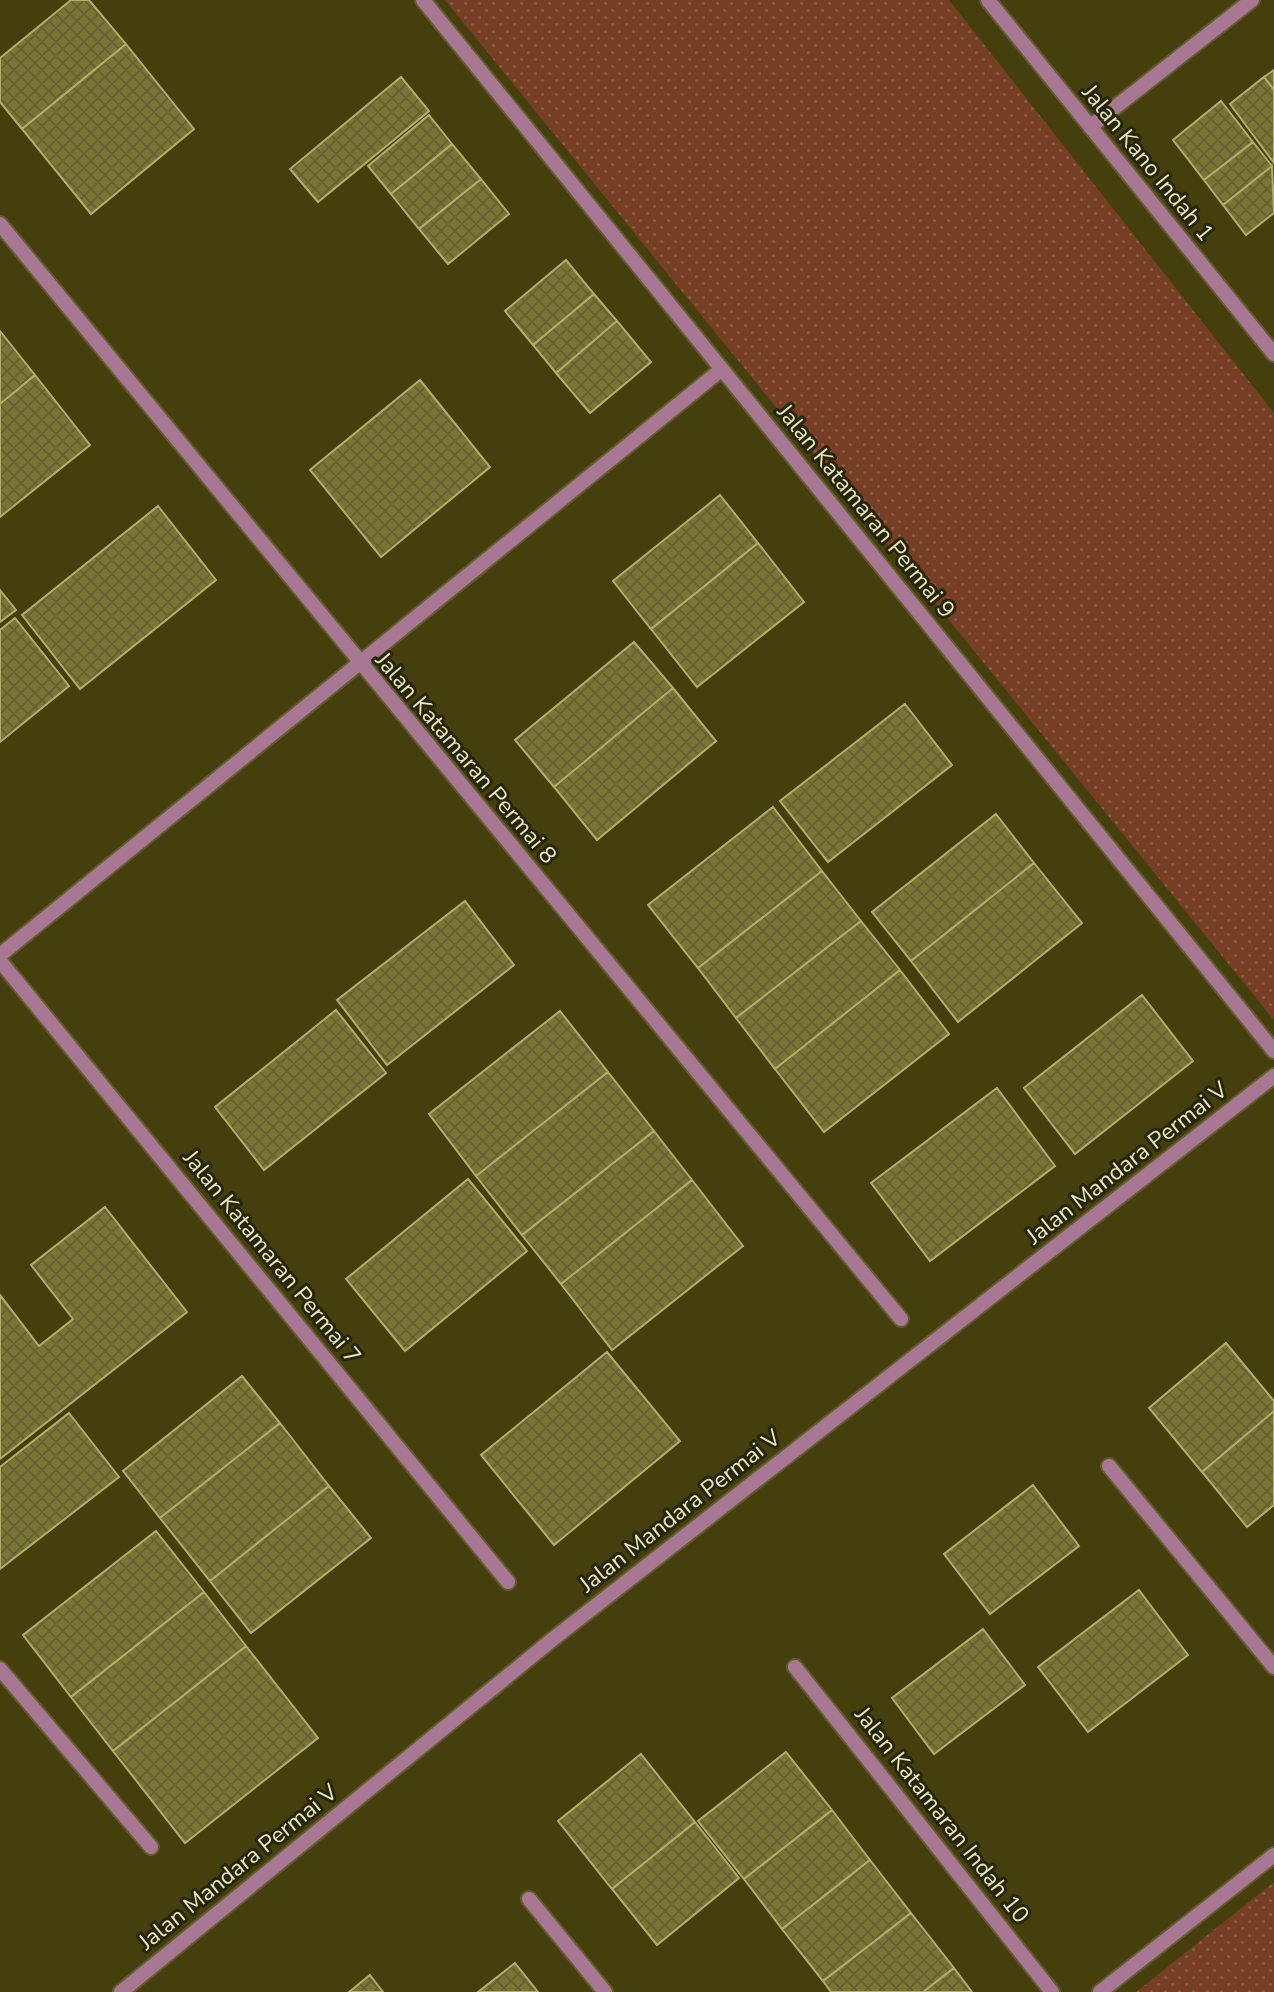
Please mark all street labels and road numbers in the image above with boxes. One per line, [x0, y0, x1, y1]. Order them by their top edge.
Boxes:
street label: Jalan Kano Indah 1 [1075, 77, 1221, 248]
street label: Jalan Katamaran Permai 9 [769, 397, 962, 625]
street label: Jalan Katamaran Permai 8 [368, 645, 564, 870]
street label: Jalan Mandara Permai V [1019, 1074, 1234, 1252]
street label: Jalan Katamaran Permai 7 [175, 1143, 368, 1371]
street label: Jalan Mandara Permai V [572, 1422, 787, 1600]
street label: Jalan Katamaran Indah 10 [847, 1700, 1036, 1930]
street label: Jalan Mandara Permai V [131, 1777, 344, 1958]

